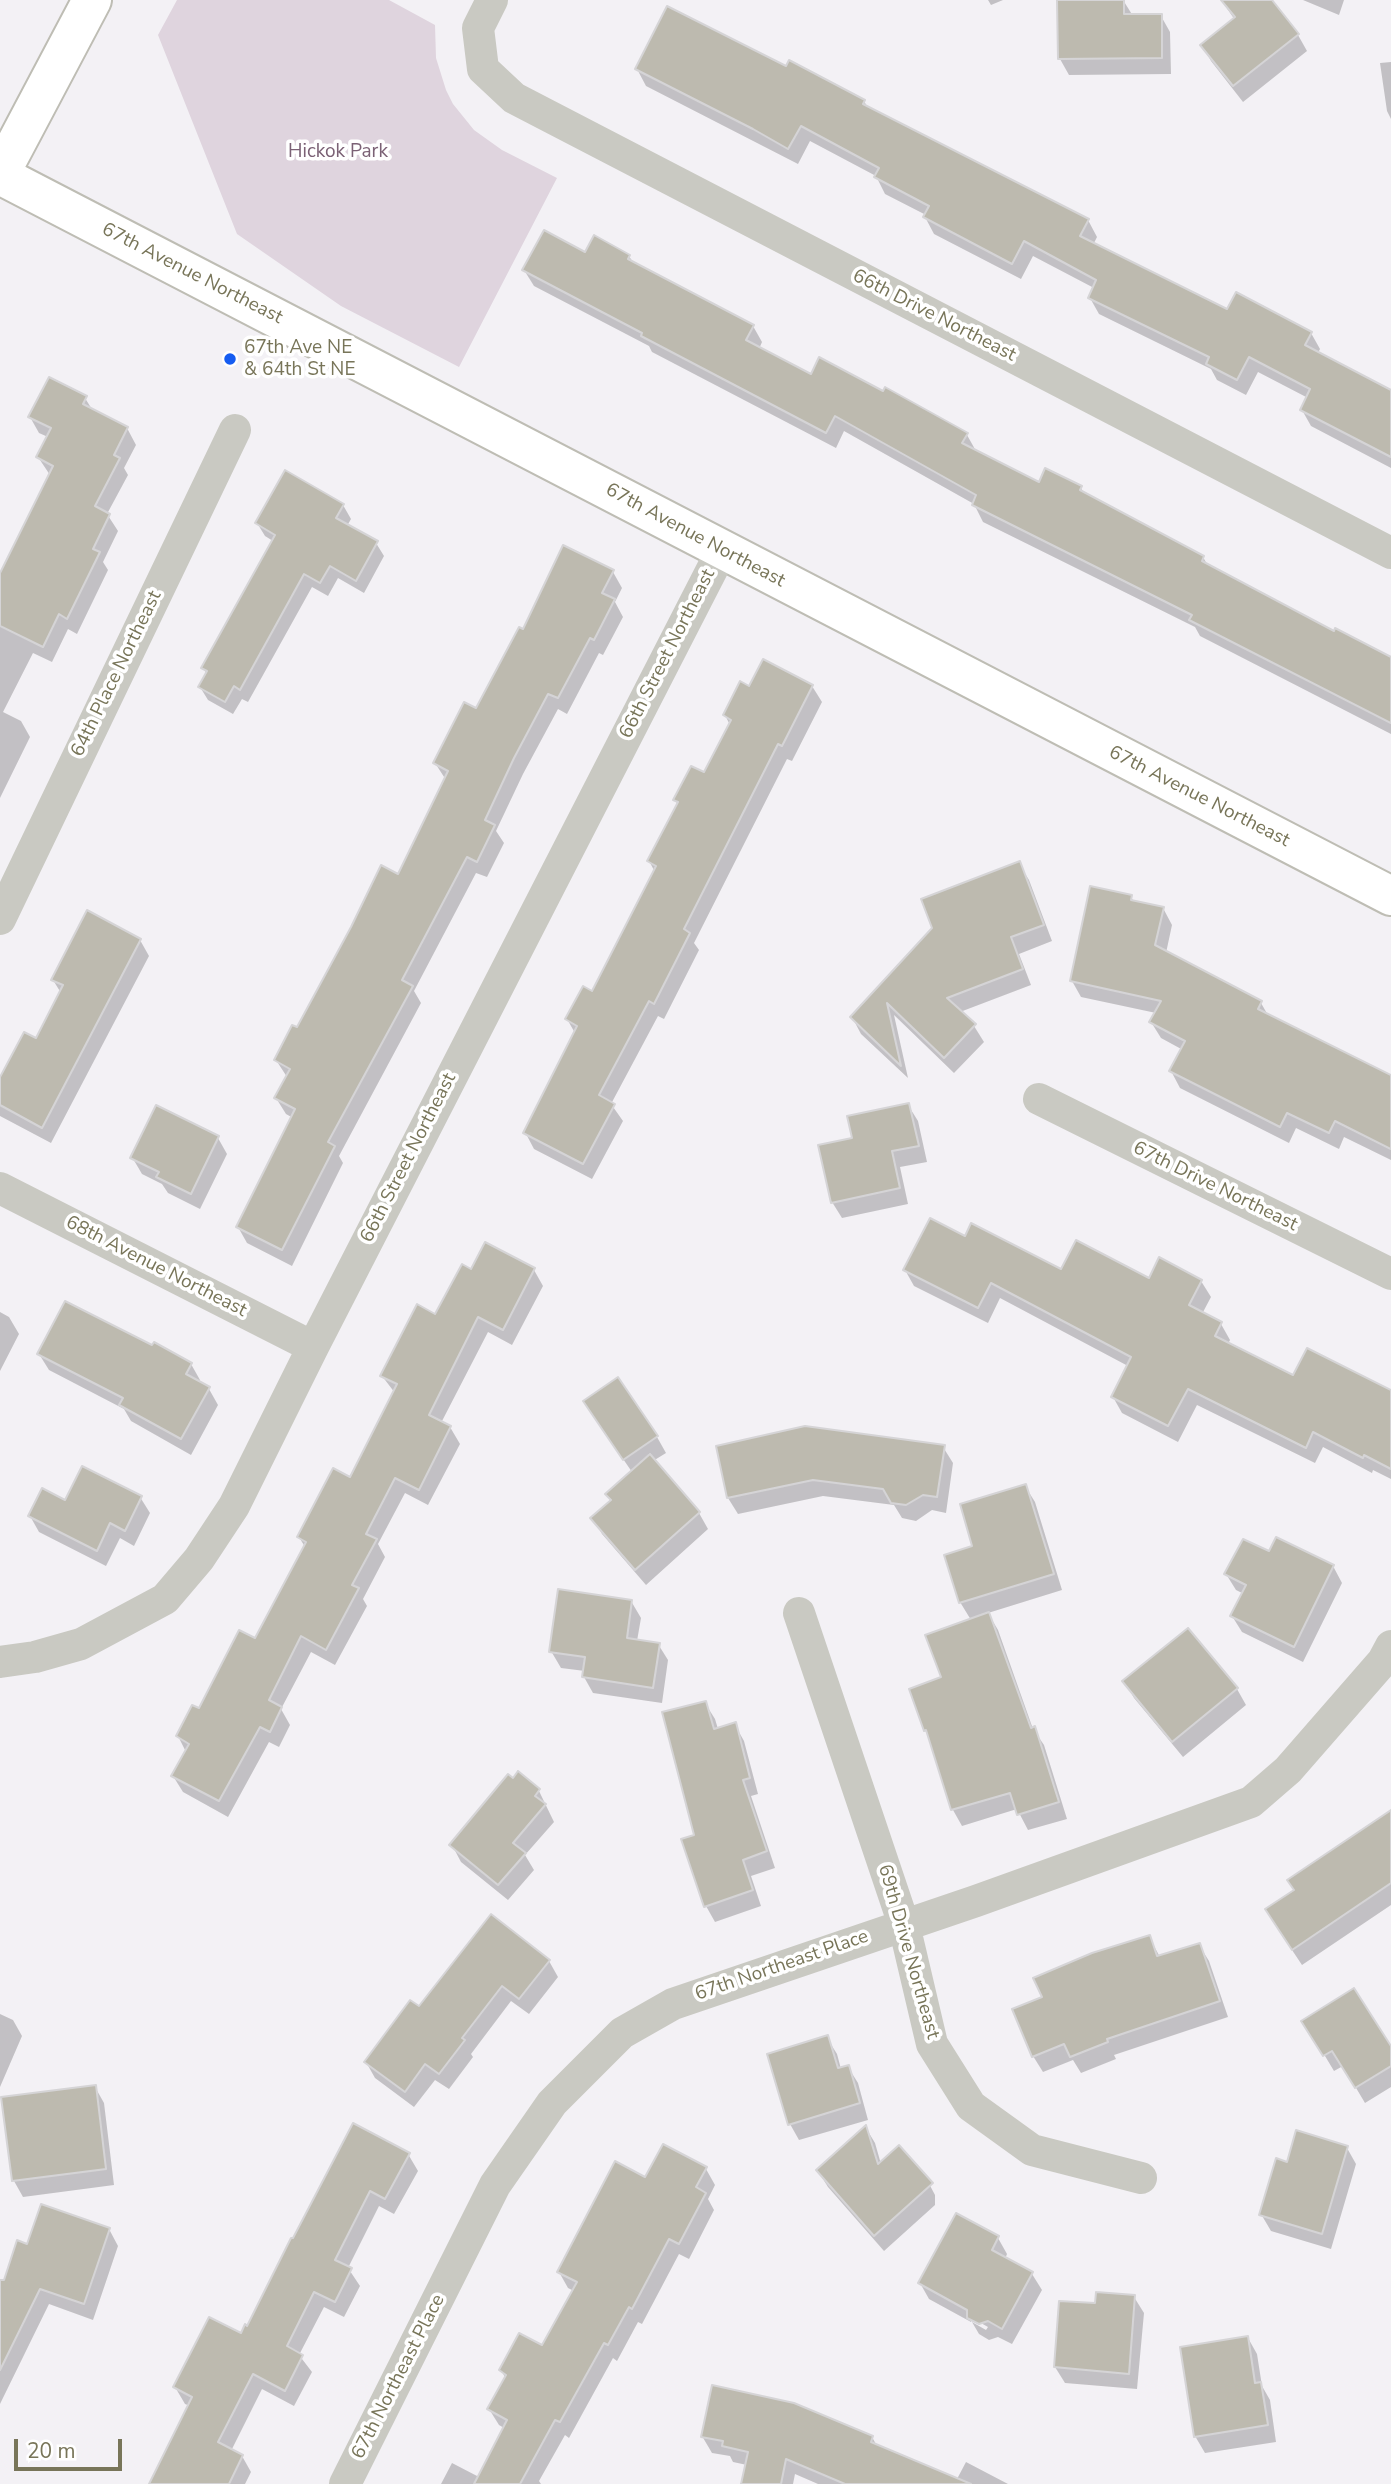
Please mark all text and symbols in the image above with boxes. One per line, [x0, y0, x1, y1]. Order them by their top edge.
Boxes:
park label: Hickok Park [288, 141, 388, 163]
street label: 67th Avenue Northeast [98, 218, 286, 330]
street label: 66th Drive Northeast [848, 265, 1020, 367]
place label: 67th Ave NE & 64th St NE [244, 337, 355, 381]
marker: 67th Ave NE & 64th St NE [222, 351, 238, 367]
street label: 67th Avenue Northeast [601, 479, 789, 593]
street label: 66th Street Northeast [615, 565, 721, 743]
street label: 64th Place Northeast [67, 587, 167, 761]
street label: 67th Avenue Northeast [1105, 741, 1293, 853]
street label: 66th Street Northeast [356, 1069, 462, 1247]
street label: 67th Drive Northeast [1129, 1137, 1301, 1237]
street label: 68th Avenue Northeast [62, 1211, 250, 1323]
street label: 69th Drive Northeast [872, 1862, 944, 2042]
street label: 67th Northeast Place [692, 1926, 872, 2006]
street label: 67th Northeast Place [348, 2291, 450, 2463]
scale bar [18, 2424, 126, 2468]
text: 20 m [27, 2437, 76, 2465]

